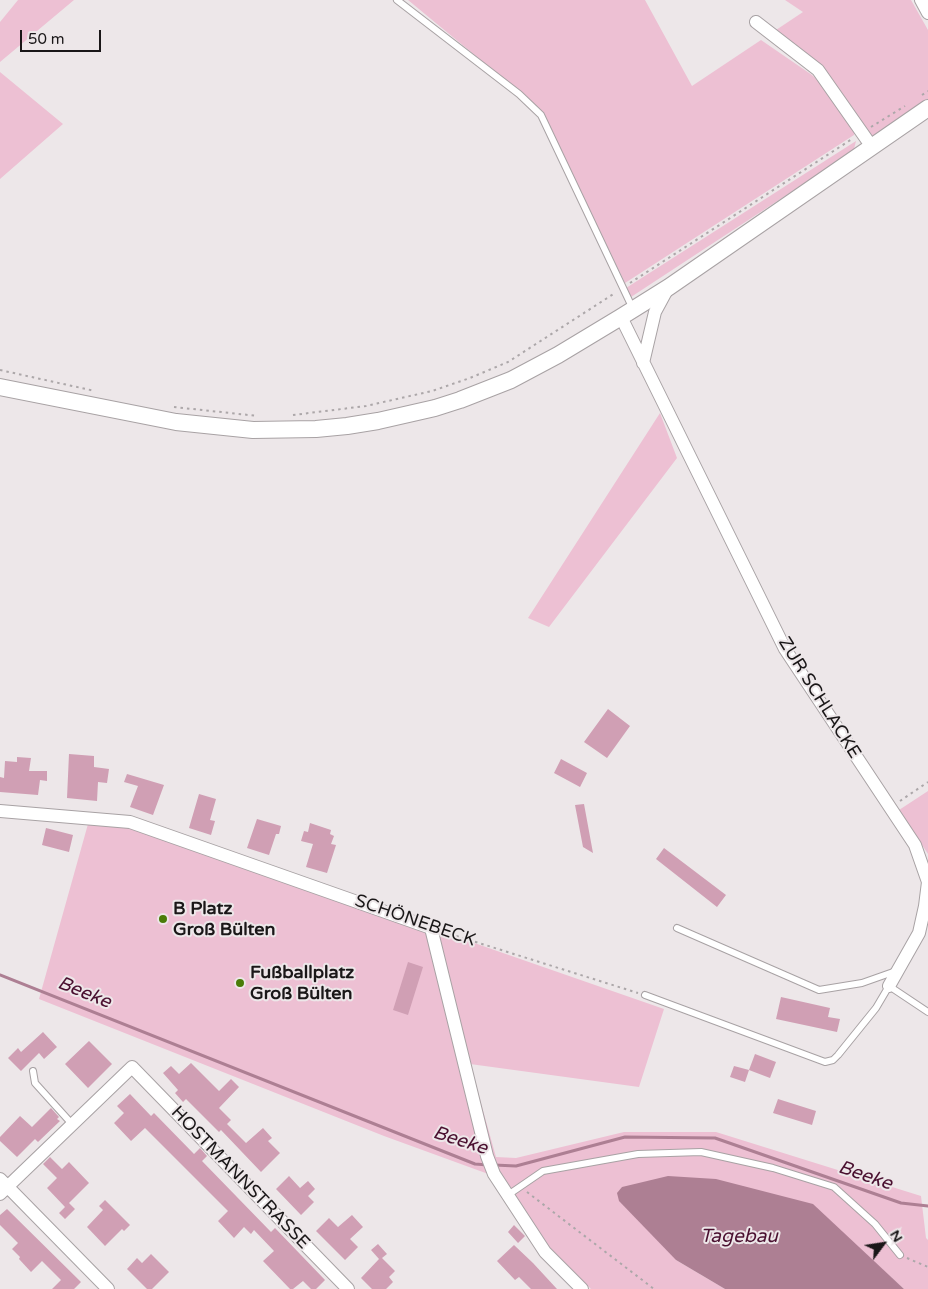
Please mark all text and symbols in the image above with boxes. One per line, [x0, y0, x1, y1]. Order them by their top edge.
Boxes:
scale bar [22, 20, 104, 52]
text: 50 m [28, 30, 65, 48]
street label: ZUR SCHLACKE [773, 633, 865, 763]
street label: SCHÖNEBECK [352, 890, 478, 952]
place label: B Platz Groß Bülten [173, 898, 276, 941]
marker: B Platz Groß Bülten [157, 913, 169, 925]
place label: Fußballplatz Groß Bülten [250, 962, 354, 1004]
water label: Beeke [54, 972, 114, 1014]
marker: Fußballplatz Groß Bülten [234, 977, 246, 989]
street label: HOSTMANNSTRASSE [166, 1102, 314, 1254]
water label: Beeke [430, 1122, 490, 1160]
water label: Beeke [835, 1156, 895, 1196]
north arrow [858, 1219, 908, 1269]
water label: Tagebau [700, 1226, 778, 1248]
text: N [886, 1227, 906, 1245]

